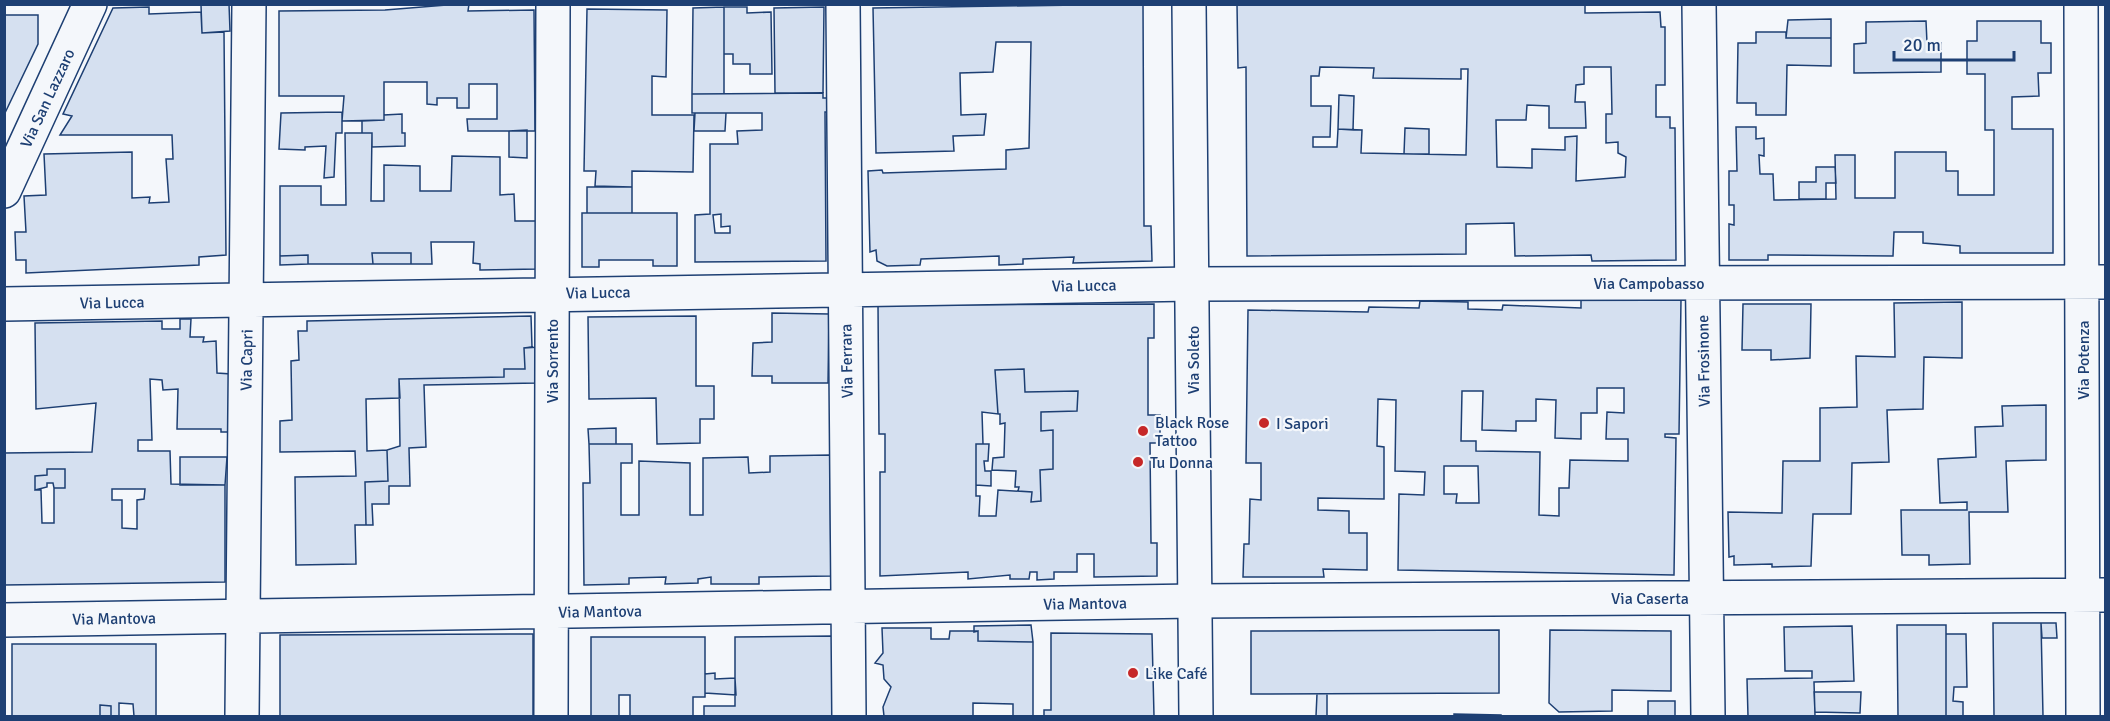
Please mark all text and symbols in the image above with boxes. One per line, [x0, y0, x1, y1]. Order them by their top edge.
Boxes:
scale bar [1894, 24, 2014, 62]
text: 20 m [1903, 34, 1941, 56]
street label: Via San Lazzaro [16, 46, 80, 151]
street label: Via Campobasso [1593, 274, 1705, 294]
street label: Via Lucca [1051, 275, 1117, 297]
street label: Via Lucca [565, 282, 631, 304]
street label: Via Lucca [79, 292, 145, 314]
street label: Via Frosinone [1693, 315, 1715, 407]
street label: Via Sorrento [543, 319, 563, 403]
street label: Via Potenza [2074, 320, 2094, 400]
street label: Via Ferrara [836, 323, 858, 399]
street label: Via Soleto [1184, 326, 1204, 394]
street label: Via Capri [236, 329, 258, 391]
place label: Black Rose Tattoo [1155, 413, 1229, 451]
place label: I Sapori [1276, 414, 1329, 434]
marker: I Sapori [1257, 416, 1271, 430]
marker: Black Rose Tattoo [1136, 424, 1150, 438]
place label: Tu Donna [1150, 453, 1213, 473]
marker: Tu Donna [1131, 455, 1145, 469]
street label: Via Caserta [1611, 589, 1689, 609]
street label: Via Mantova [1043, 593, 1127, 615]
street label: Via Mantova [558, 601, 642, 623]
street label: Via Mantova [72, 608, 156, 630]
place label: Like Café [1145, 664, 1208, 684]
marker: Like Café [1126, 666, 1140, 680]

